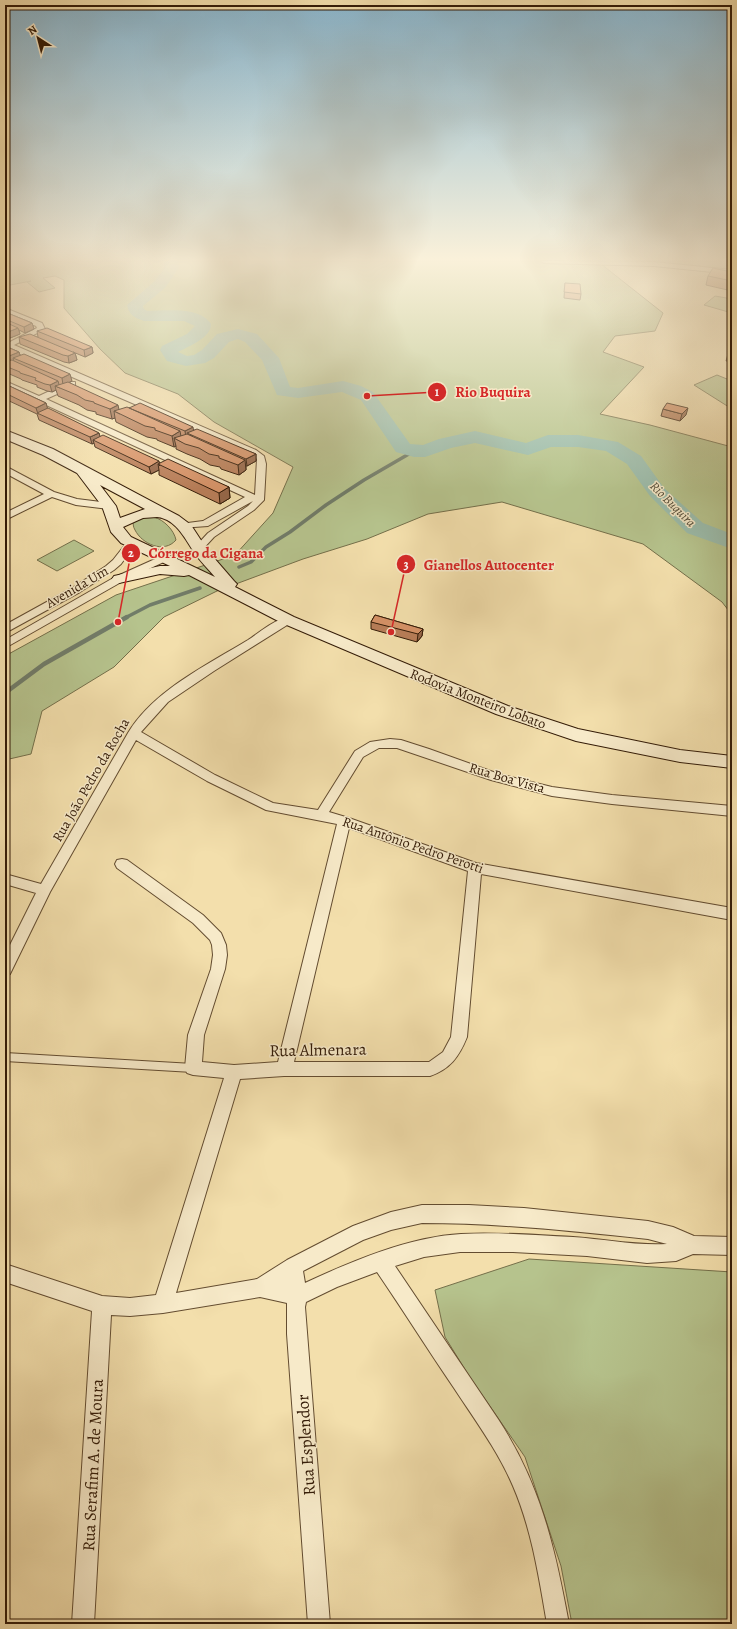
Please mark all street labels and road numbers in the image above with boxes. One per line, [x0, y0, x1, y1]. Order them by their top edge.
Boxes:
street label: Avenida Um [41, 561, 112, 613]
street label: Rodovia Monteiro Lobato [407, 664, 549, 734]
street label: Rua João Pedro da Rocha [48, 714, 134, 845]
street label: Rua Boa Vista [467, 758, 548, 798]
street label: Rua Antônio Pedro Perotti [340, 812, 486, 878]
street label: Rua Almenara [269, 1038, 367, 1062]
street label: Rua Serafim A. de Moura [77, 1378, 109, 1552]
street label: Rua Esplendor [291, 1393, 321, 1496]

